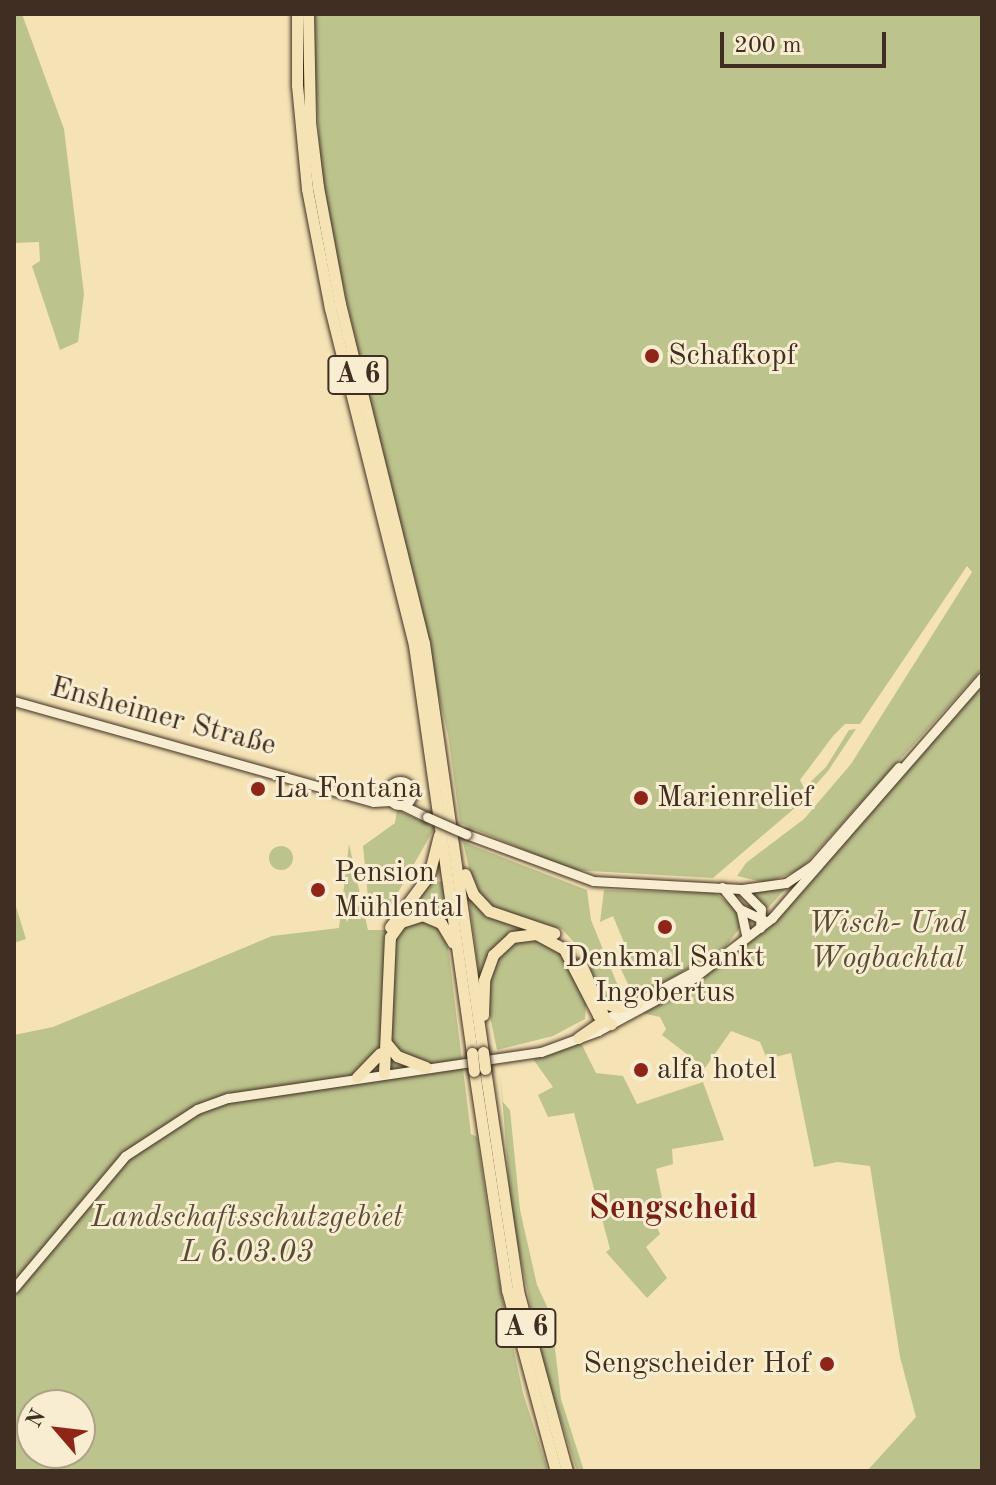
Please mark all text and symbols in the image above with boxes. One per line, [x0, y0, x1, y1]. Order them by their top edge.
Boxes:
scale bar [724, 16, 890, 66]
text: 200 m [734, 34, 802, 58]
place label: Schafkopf [668, 338, 797, 374]
marker: Schafkopf [643, 347, 661, 365]
road number: A 6 [326, 351, 390, 399]
street label: Ensheimer Straße [46, 670, 280, 764]
place label: La Fontana [274, 771, 423, 807]
marker: La Fontana [249, 780, 267, 798]
place label: Marienrelief [657, 780, 813, 816]
marker: Marienrelief [632, 789, 650, 807]
place label: Pension Mühlental [334, 855, 463, 926]
marker: Pension Mühlental [309, 881, 327, 899]
park label: Wisch- Und Wogbachtal [808, 906, 966, 976]
marker: Denkmal Sankt Ingobertus [656, 918, 674, 936]
place label: Denkmal Sankt Ingobertus [565, 940, 765, 1010]
place label: alfa hotel [657, 1052, 777, 1088]
marker: alfa hotel [632, 1061, 650, 1079]
district label: Sengscheid [589, 1190, 757, 1230]
park label: Landschaftsschutzgebiet L 6.03.03 [91, 1200, 403, 1270]
road number: A 6 [494, 1304, 558, 1352]
place label: Sengscheider Hof [583, 1346, 811, 1382]
marker: Sengscheider Hof [818, 1355, 836, 1373]
north arrow [16, 1389, 96, 1469]
text: N [23, 1406, 50, 1431]

